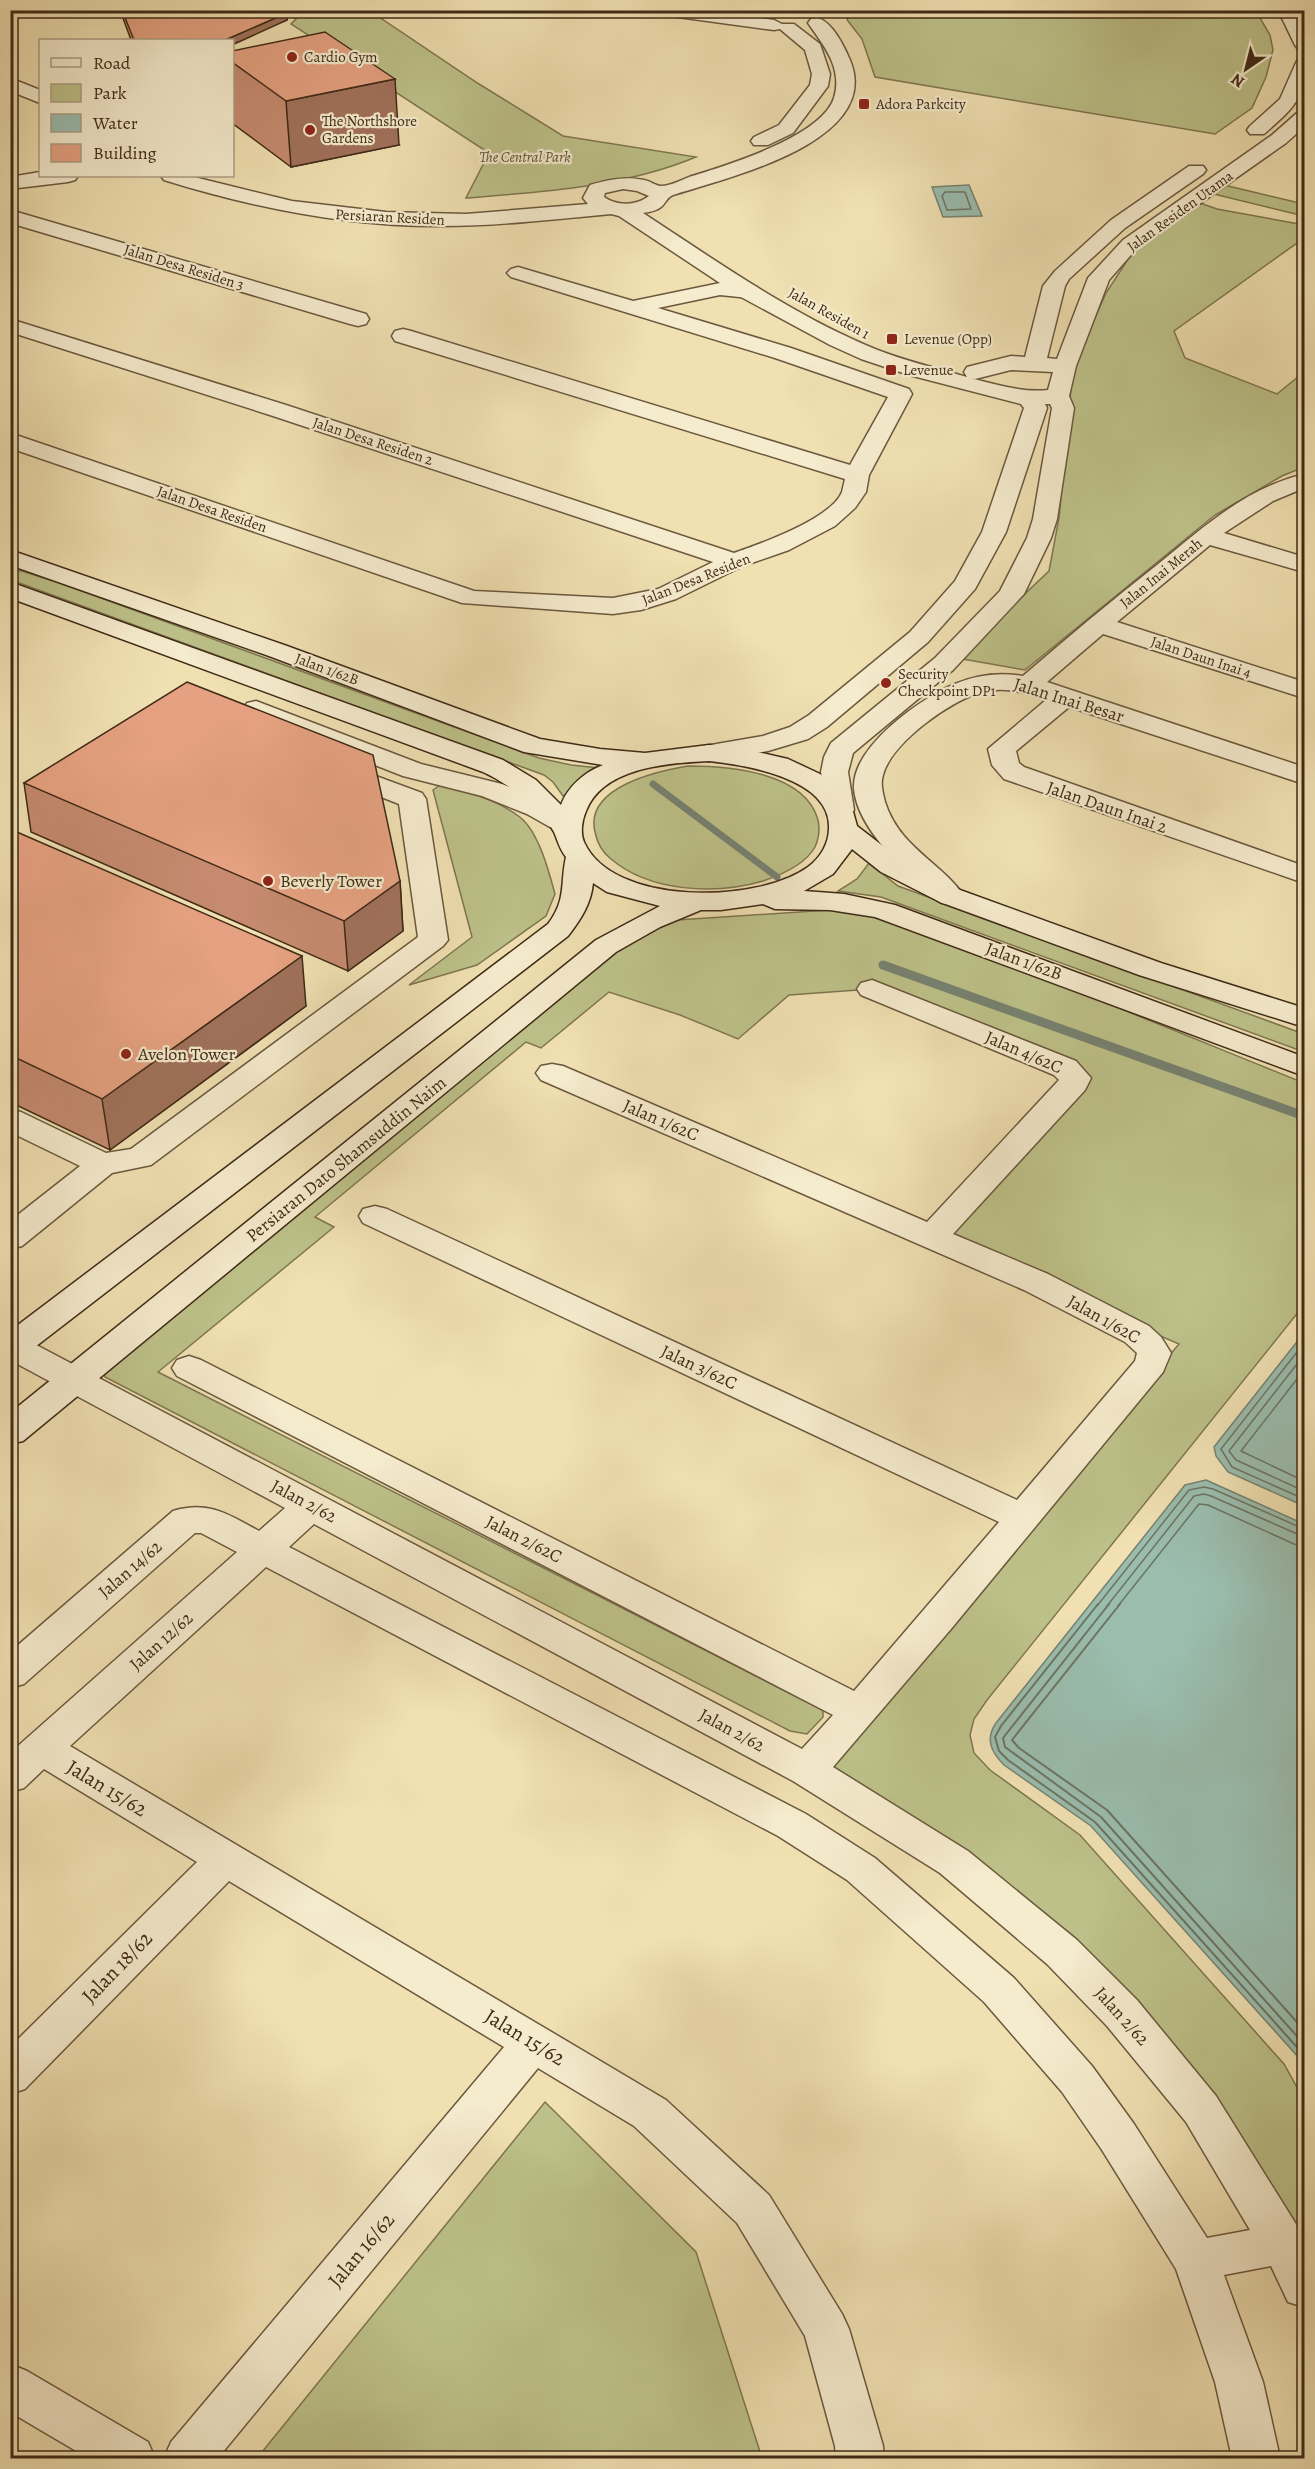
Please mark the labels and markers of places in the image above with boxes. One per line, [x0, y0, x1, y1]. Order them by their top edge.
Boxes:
place label: Cardio Gym [304, 47, 378, 67]
marker: Cardio Gym [285, 50, 299, 64]
place label: Adora Parkcity [875, 94, 966, 114]
marker: Adora Parkcity [857, 97, 871, 111]
place label: The Northshore Gardens [322, 111, 417, 148]
marker: The Northshore Gardens [303, 123, 317, 137]
place label: Levenue (Opp) [904, 329, 992, 349]
marker: Levenue (Opp) [885, 332, 899, 346]
place label: Levenue [903, 360, 954, 380]
marker: Levenue [884, 363, 898, 377]
place label: Security Checkpoint DP1 [898, 664, 996, 701]
marker: Security Checkpoint DP1 [879, 676, 893, 690]
place label: Beverly Tower [280, 869, 382, 893]
marker: Beverly Tower [261, 874, 275, 888]
place label: Avelon Tower [137, 1042, 236, 1066]
marker: Avelon Tower [119, 1047, 133, 1061]

